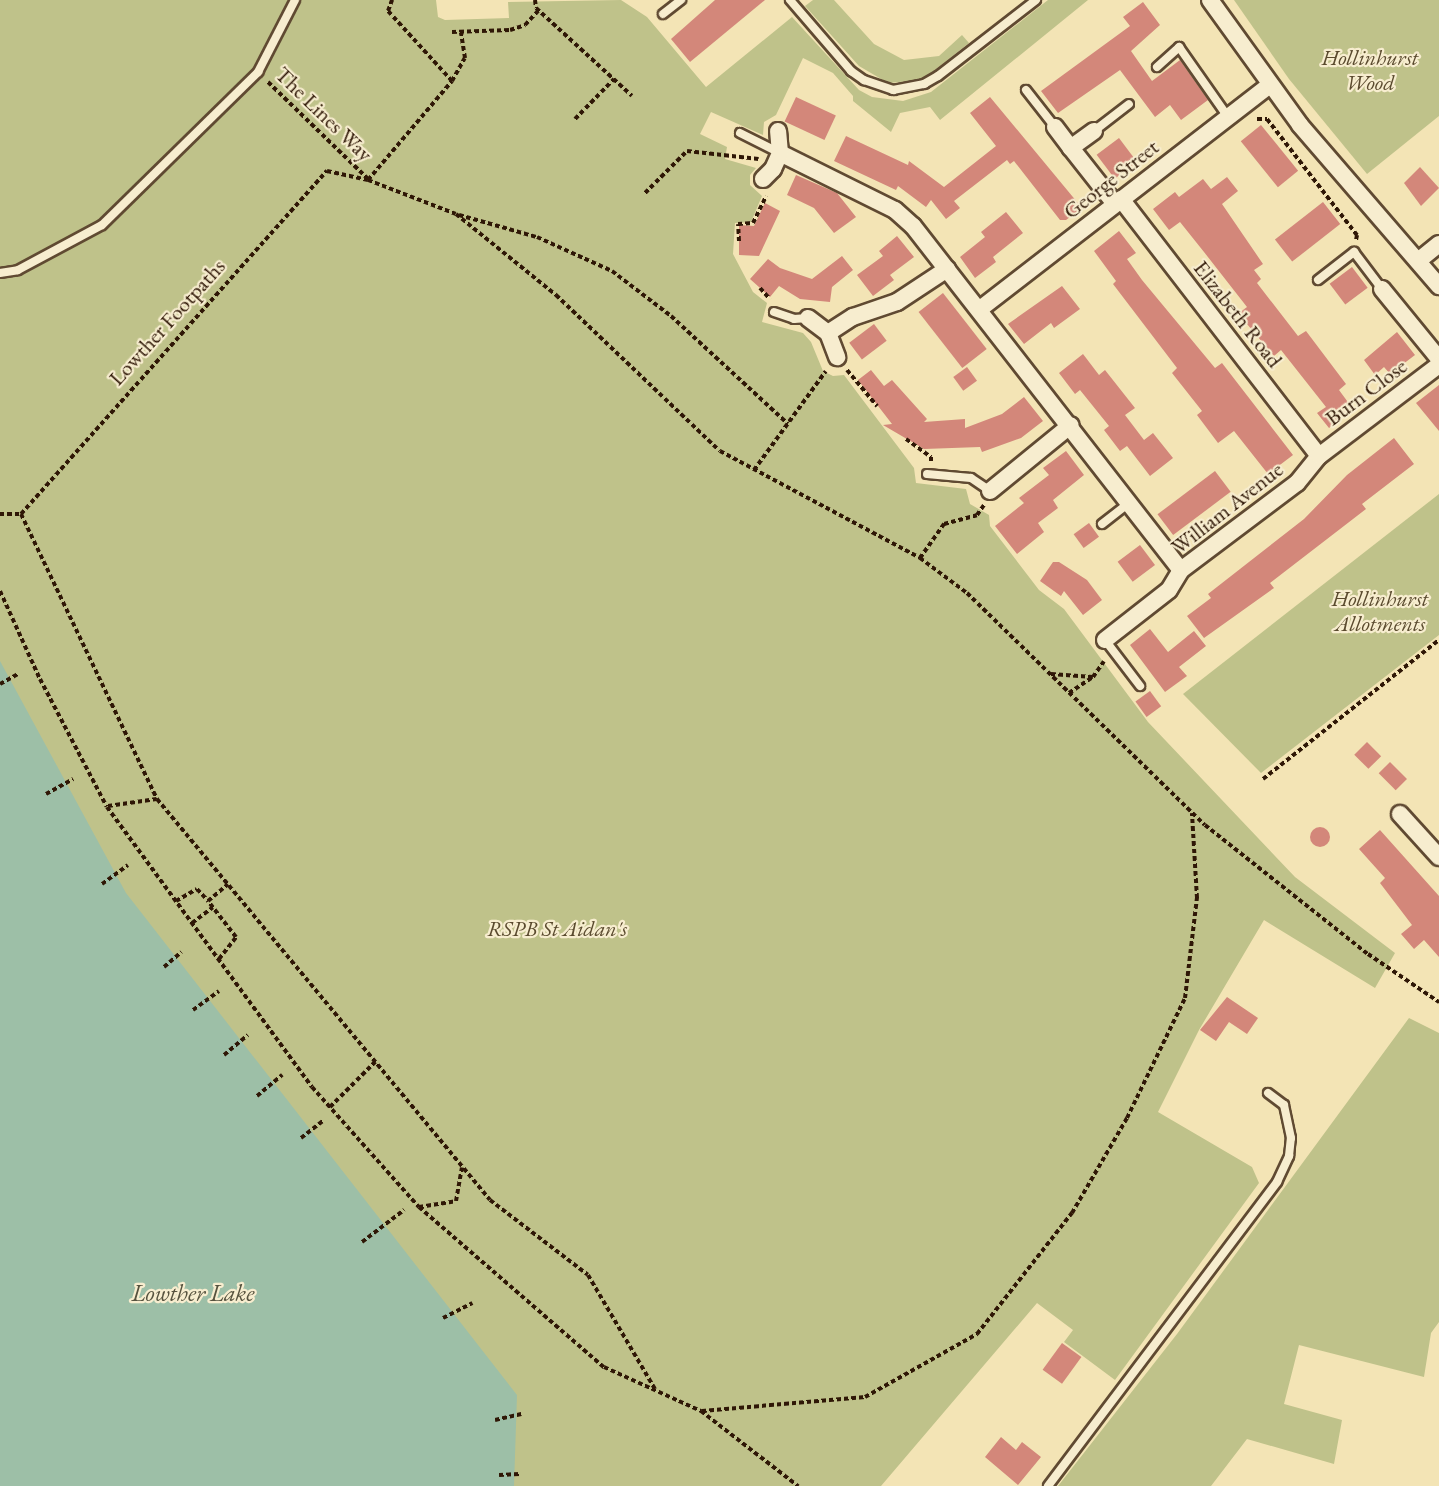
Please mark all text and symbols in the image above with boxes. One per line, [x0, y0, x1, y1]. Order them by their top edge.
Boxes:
park label: Hollinhurst Wood [1322, 44, 1418, 96]
street label: The Lines Way [270, 61, 378, 167]
street label: George Street [1058, 134, 1164, 224]
street label: Lowther Footpaths [103, 253, 231, 391]
street label: Elizabeth Road [1188, 255, 1288, 373]
street label: Burn Close [1320, 353, 1412, 431]
street label: William Avenue [1166, 456, 1288, 560]
park label: Hollinhurst Allotments [1332, 585, 1428, 636]
park label: RSPB St Aidan's [487, 916, 627, 942]
water label: Lowther Lake [132, 1279, 254, 1307]

